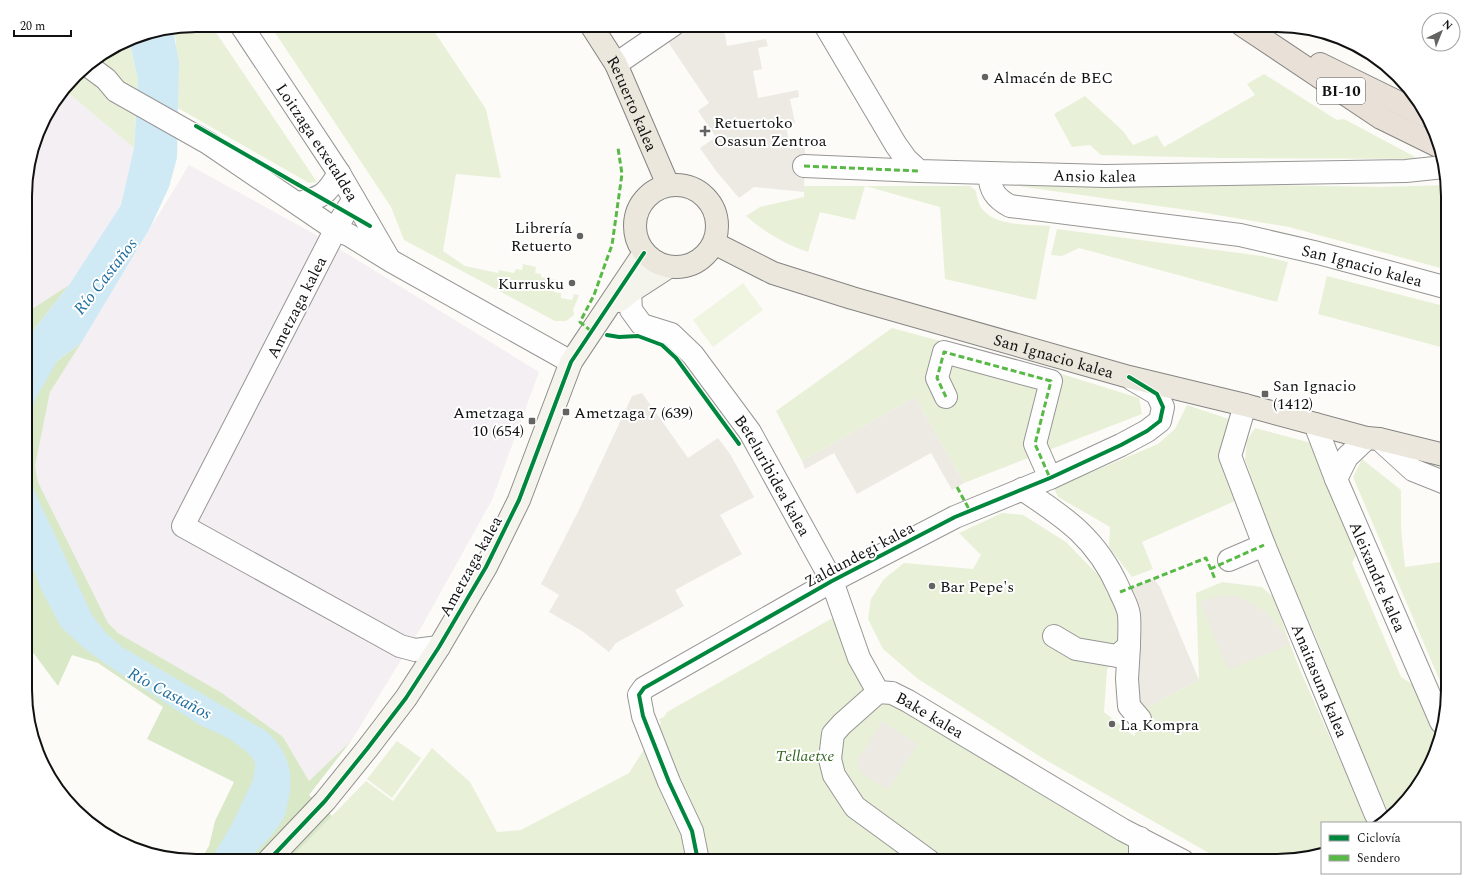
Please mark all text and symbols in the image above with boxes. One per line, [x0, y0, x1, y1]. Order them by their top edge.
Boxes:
scale bar [14, 12, 71, 38]
north arrow [1421, 12, 1461, 52]
text: N [1438, 16, 1457, 34]
text: 20 m [20, 17, 45, 36]
street label: Retuerto kalea [600, 51, 663, 155]
place label: Almacén de BEC [993, 66, 1113, 90]
marker: Almacén de BEC [980, 72, 990, 82]
road number: BI-10 [1317, 78, 1365, 104]
street label: Loitzaga etxetaldea [270, 79, 364, 206]
place label: Retuertoko Osasun Zentroa [714, 111, 827, 153]
marker: Retuertoko Osasun Zentroa [699, 125, 711, 137]
street label: Ansio kalea [1053, 164, 1136, 189]
place label: Librería Retuerto [511, 216, 572, 258]
marker: Librería Retuerto [575, 231, 585, 241]
water label: Río Castaños [67, 233, 144, 321]
street label: San Ignacio kalea [1299, 239, 1425, 294]
street label: Ametzaga kalea [261, 252, 333, 363]
place label: Kurrusku [498, 272, 564, 296]
marker: Kurrusku [567, 278, 577, 288]
street label: San Ignacio kalea [991, 328, 1117, 385]
place label: San Ignacio (1412) [1273, 374, 1356, 416]
marker: San Ignacio (1412) [1260, 389, 1270, 399]
place label: Ametzaga 10 (654) [453, 401, 524, 443]
place label: Ametzaga 7 (639) [574, 401, 693, 425]
marker: Ametzaga 7 (639) [561, 407, 571, 417]
street label: Beteluribidea kalea [728, 410, 816, 541]
marker: Ametzaga 10 (654) [527, 416, 537, 426]
street label: Ametzaga kalea [433, 512, 509, 621]
street label: Zaldundegi kalea [800, 516, 919, 594]
street label: Aleixandre kalea [1343, 518, 1412, 636]
place label: Bar Pepe's [940, 575, 1014, 599]
marker: Bar Pepe's [927, 581, 937, 591]
street label: Anaitasuna kalea [1285, 620, 1354, 742]
water label: Río Castaños [123, 661, 216, 727]
street label: Bake kalea [892, 686, 968, 745]
place label: La Kompra [1120, 713, 1199, 737]
marker: La Kompra [1107, 719, 1117, 729]
park label: Tellaetxe [776, 744, 834, 768]
legend [1321, 822, 1461, 874]
text: Ciclovía [1357, 829, 1401, 848]
text: Sendero [1357, 849, 1400, 868]

